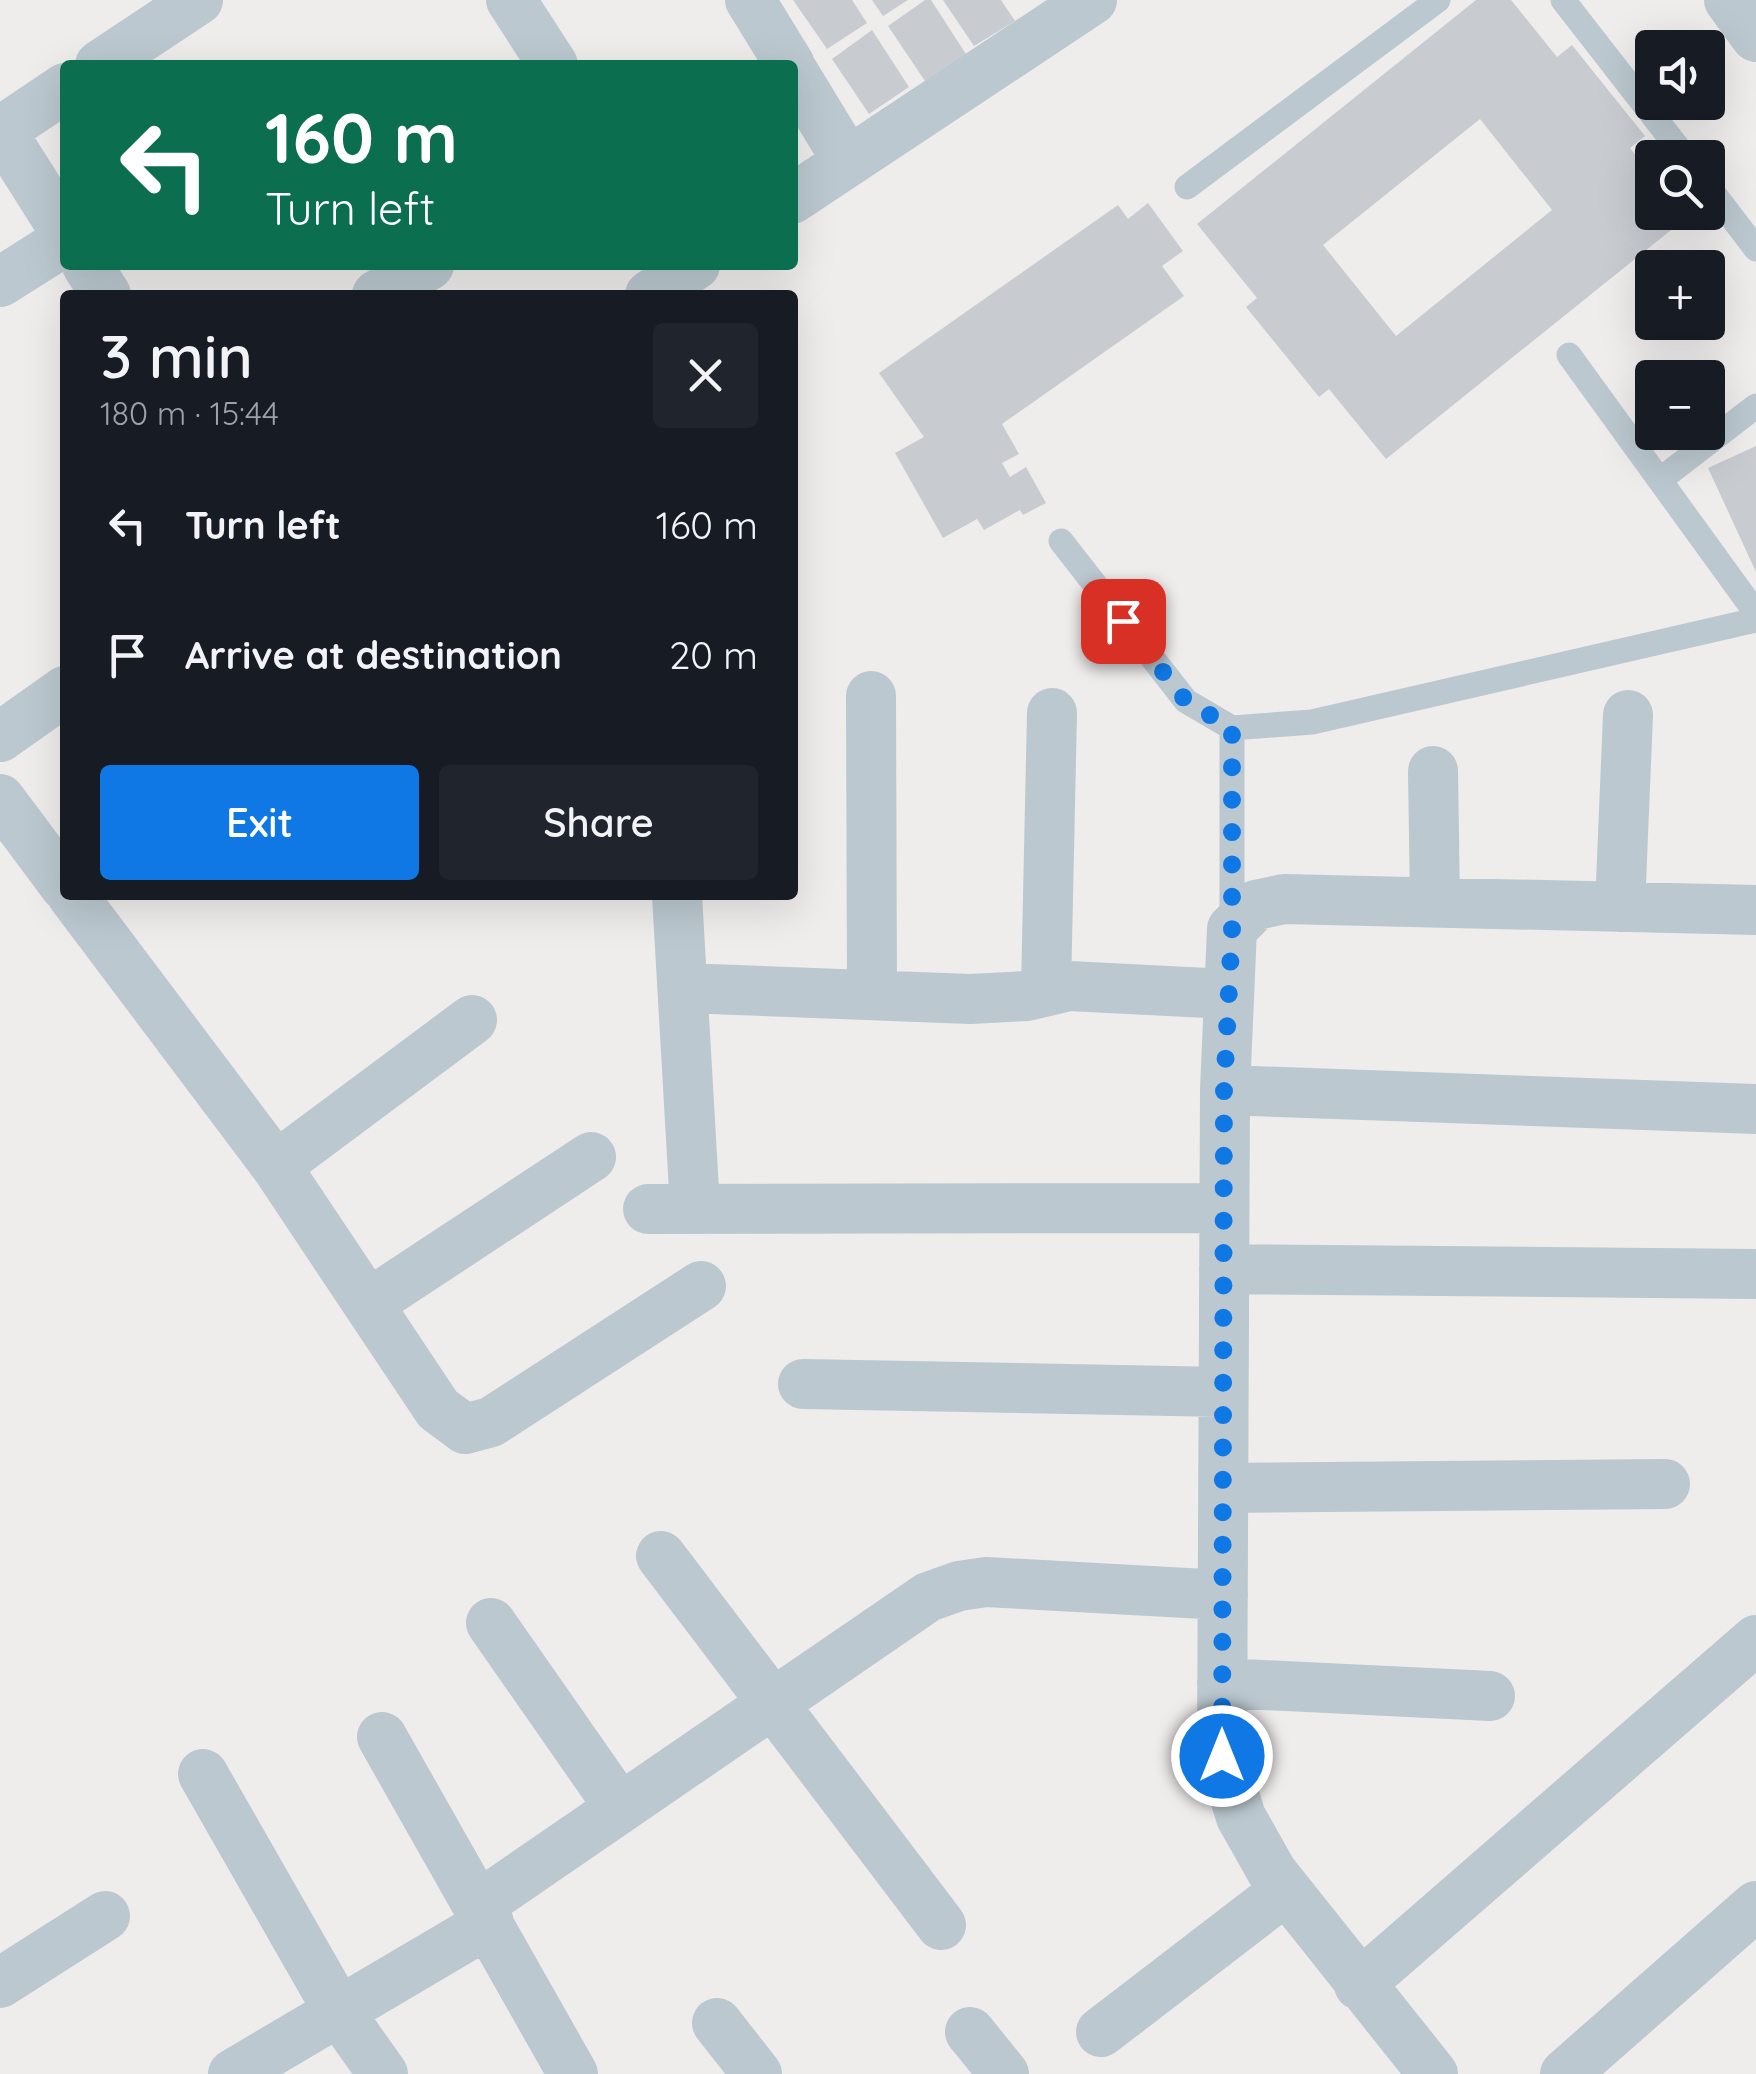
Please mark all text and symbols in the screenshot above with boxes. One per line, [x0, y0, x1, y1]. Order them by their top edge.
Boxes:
map controls [1635, 30, 1725, 450]
button: sound [1635, 30, 1725, 120]
text: 160 m [265, 93, 458, 181]
icon: left [100, 100, 230, 230]
button: search [1635, 140, 1725, 230]
text: Turn left [265, 180, 435, 236]
button: + [1635, 250, 1725, 340]
text: 3 min [100, 318, 253, 393]
button: close [653, 323, 758, 428]
button: − [1635, 360, 1725, 450]
text: 180 m · 15:44 [100, 393, 279, 433]
icon: left [100, 498, 155, 553]
text: Turn left [185, 501, 341, 549]
text: 160 m [656, 501, 758, 549]
pin [1081, 579, 1166, 664]
icon: arrive [1096, 594, 1151, 649]
icon: arrive [100, 628, 155, 683]
text: Arrive at destination [185, 631, 562, 679]
text: 20 m [669, 631, 758, 679]
button: Exit [100, 765, 419, 880]
button: Share [439, 765, 758, 880]
position arrow [1170, 1704, 1274, 1808]

